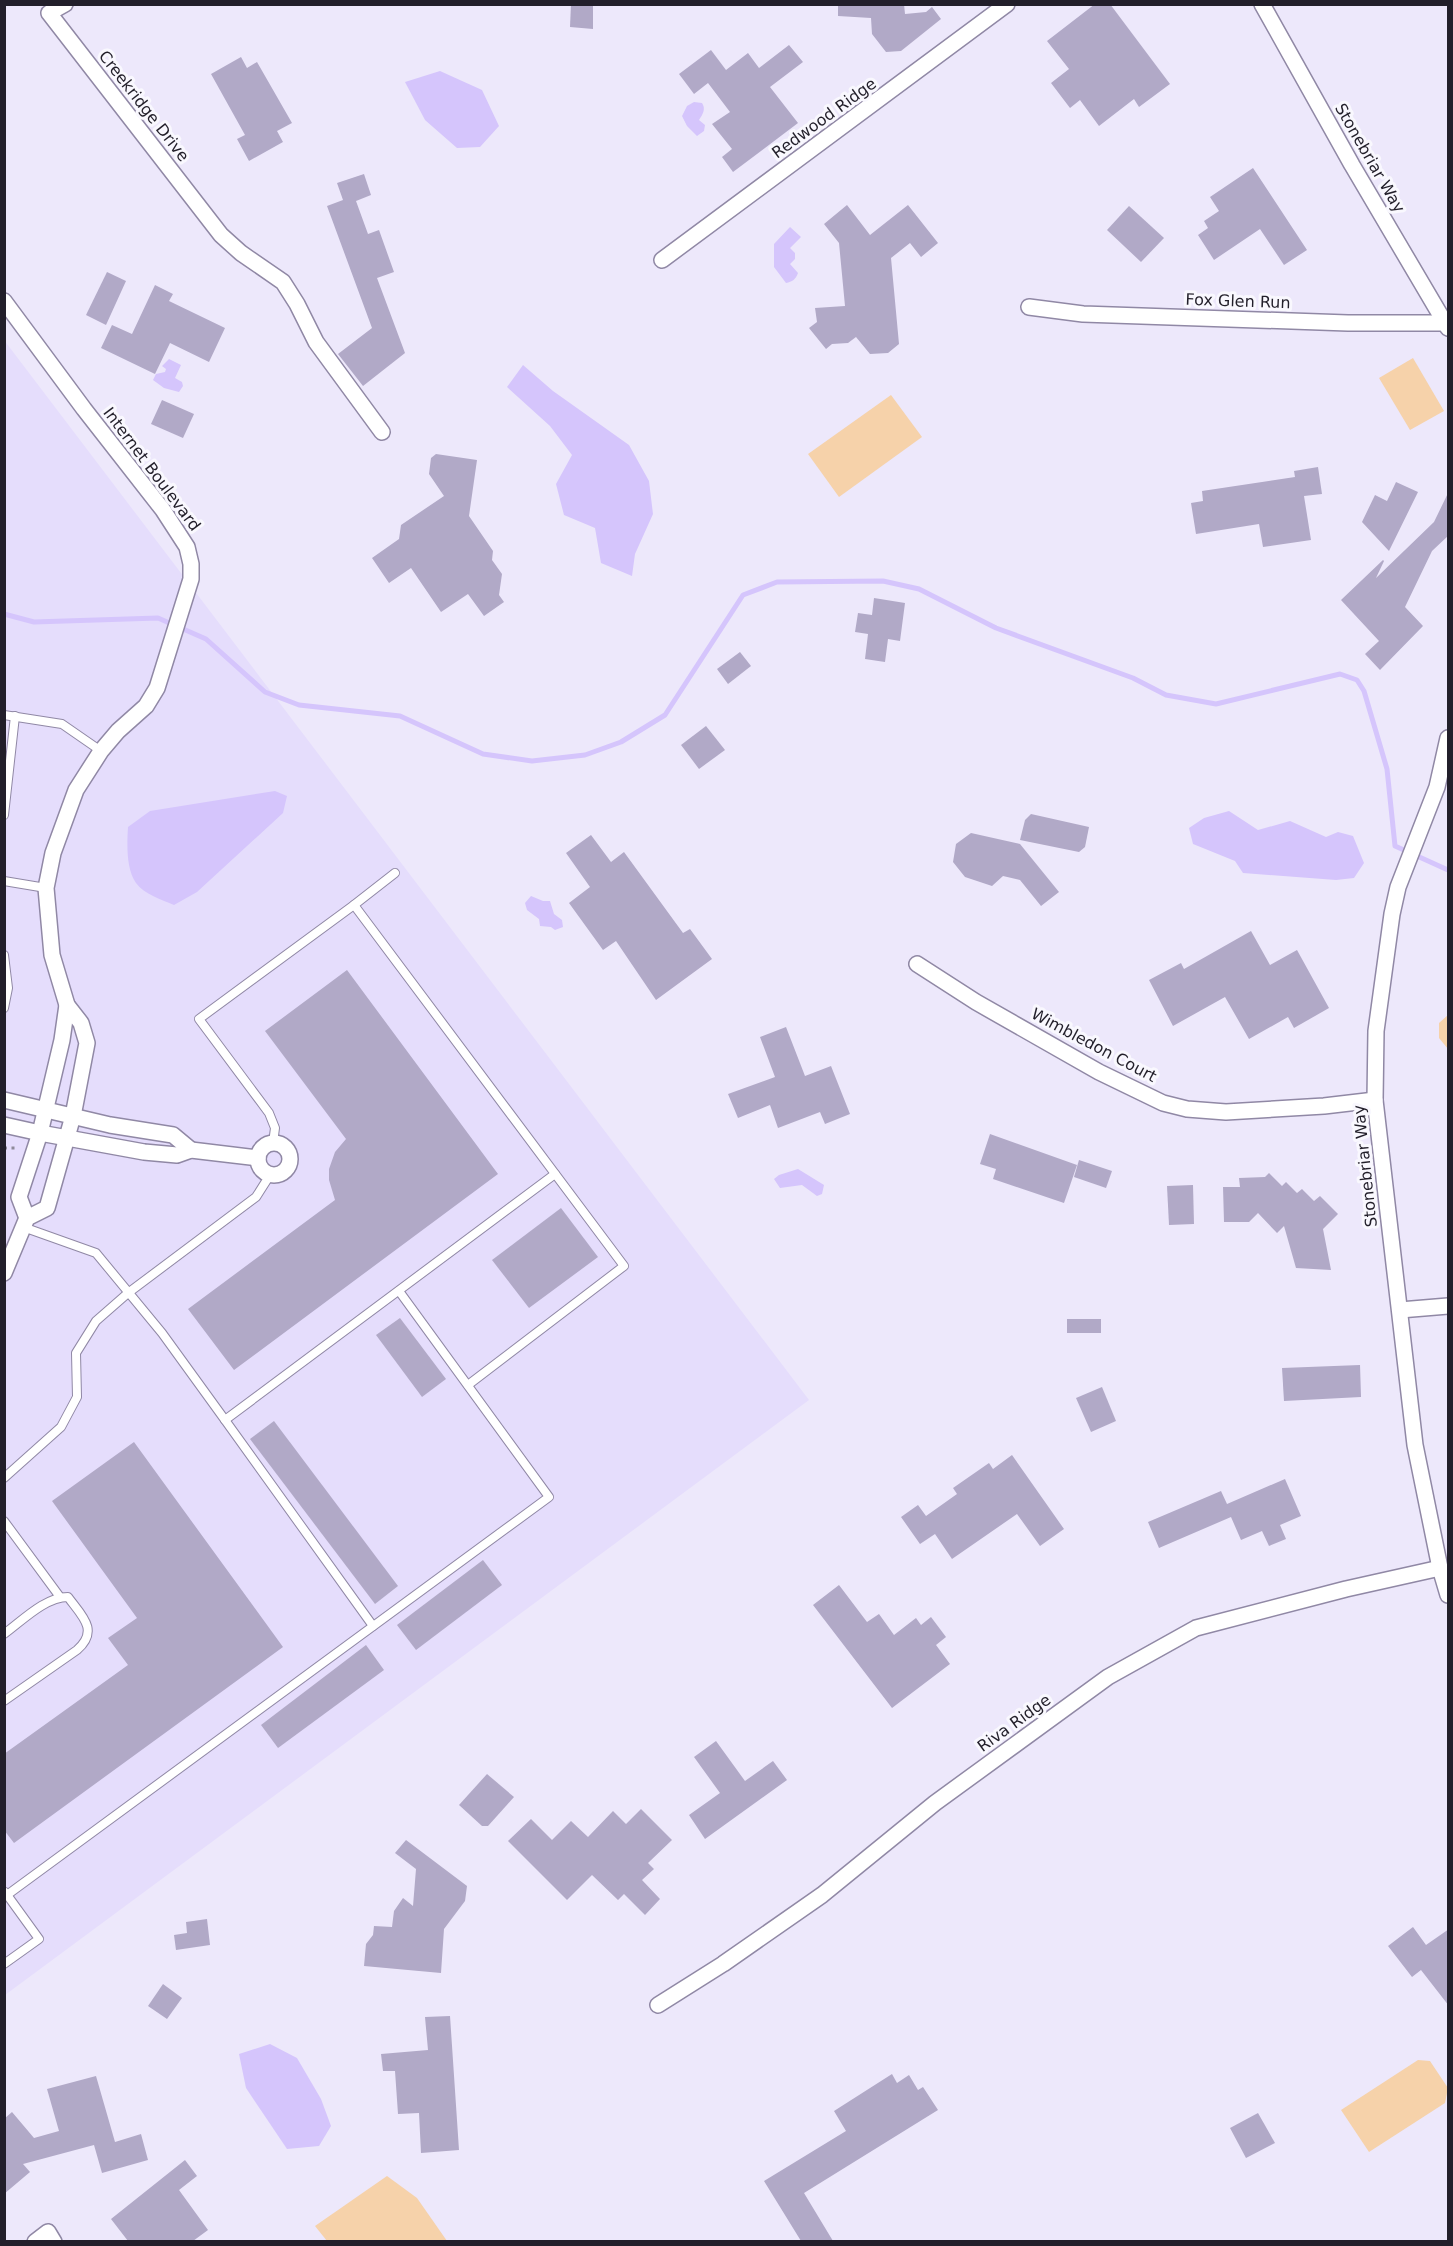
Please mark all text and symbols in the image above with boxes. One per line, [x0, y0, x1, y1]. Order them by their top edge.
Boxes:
street label: Creekridge Drive [95, 47, 193, 165]
street label: Redwood Ridge [768, 74, 880, 162]
street label: Stonebriar Way [1331, 100, 1409, 216]
street label: Fox Glen Run [1185, 290, 1291, 312]
street label: Internet Boulevard [99, 404, 205, 534]
street label: Wimbledon Court [1028, 1004, 1160, 1086]
street label: Stonebriar Way [1349, 1104, 1381, 1228]
street label: Riva Ridge [974, 1690, 1054, 1756]

